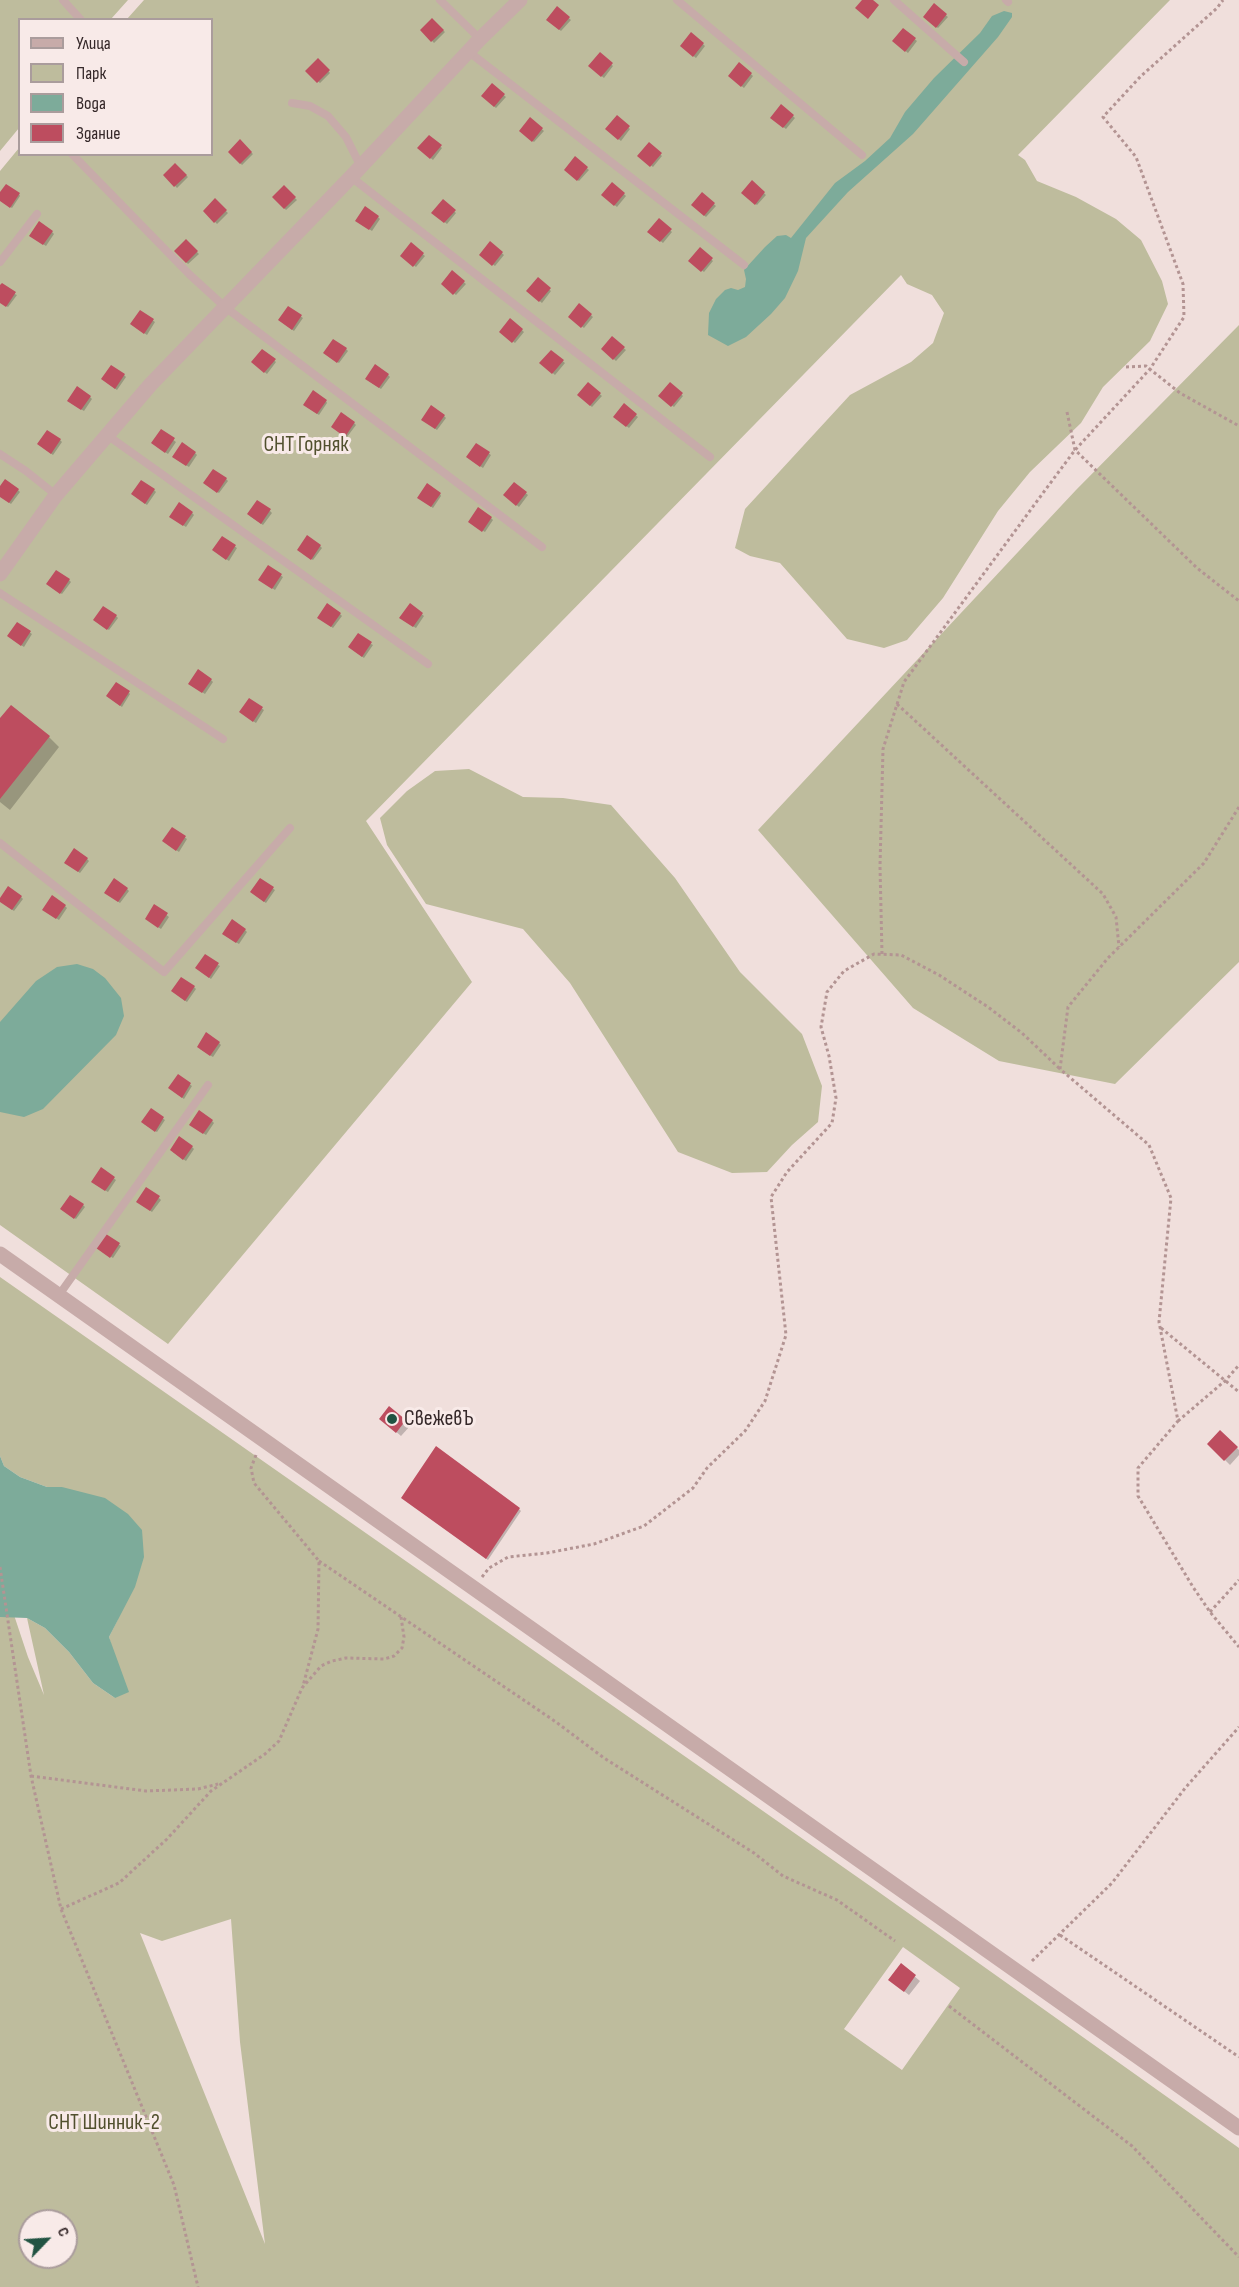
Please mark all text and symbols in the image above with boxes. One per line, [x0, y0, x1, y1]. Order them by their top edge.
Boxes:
legend [18, 18, 213, 156]
text: Улица [76, 33, 111, 54]
text: Парк [76, 63, 106, 84]
text: Вода [76, 93, 106, 114]
text: Здание [76, 123, 121, 144]
park label: СНТ Горняк [263, 432, 349, 458]
place label: СвежевЪ [404, 1406, 474, 1432]
marker: СвежевЪ [385, 1412, 399, 1426]
park label: СНТ Шинник-2 [48, 2110, 160, 2136]
north arrow [18, 2209, 78, 2269]
text: С [53, 2224, 73, 2240]

